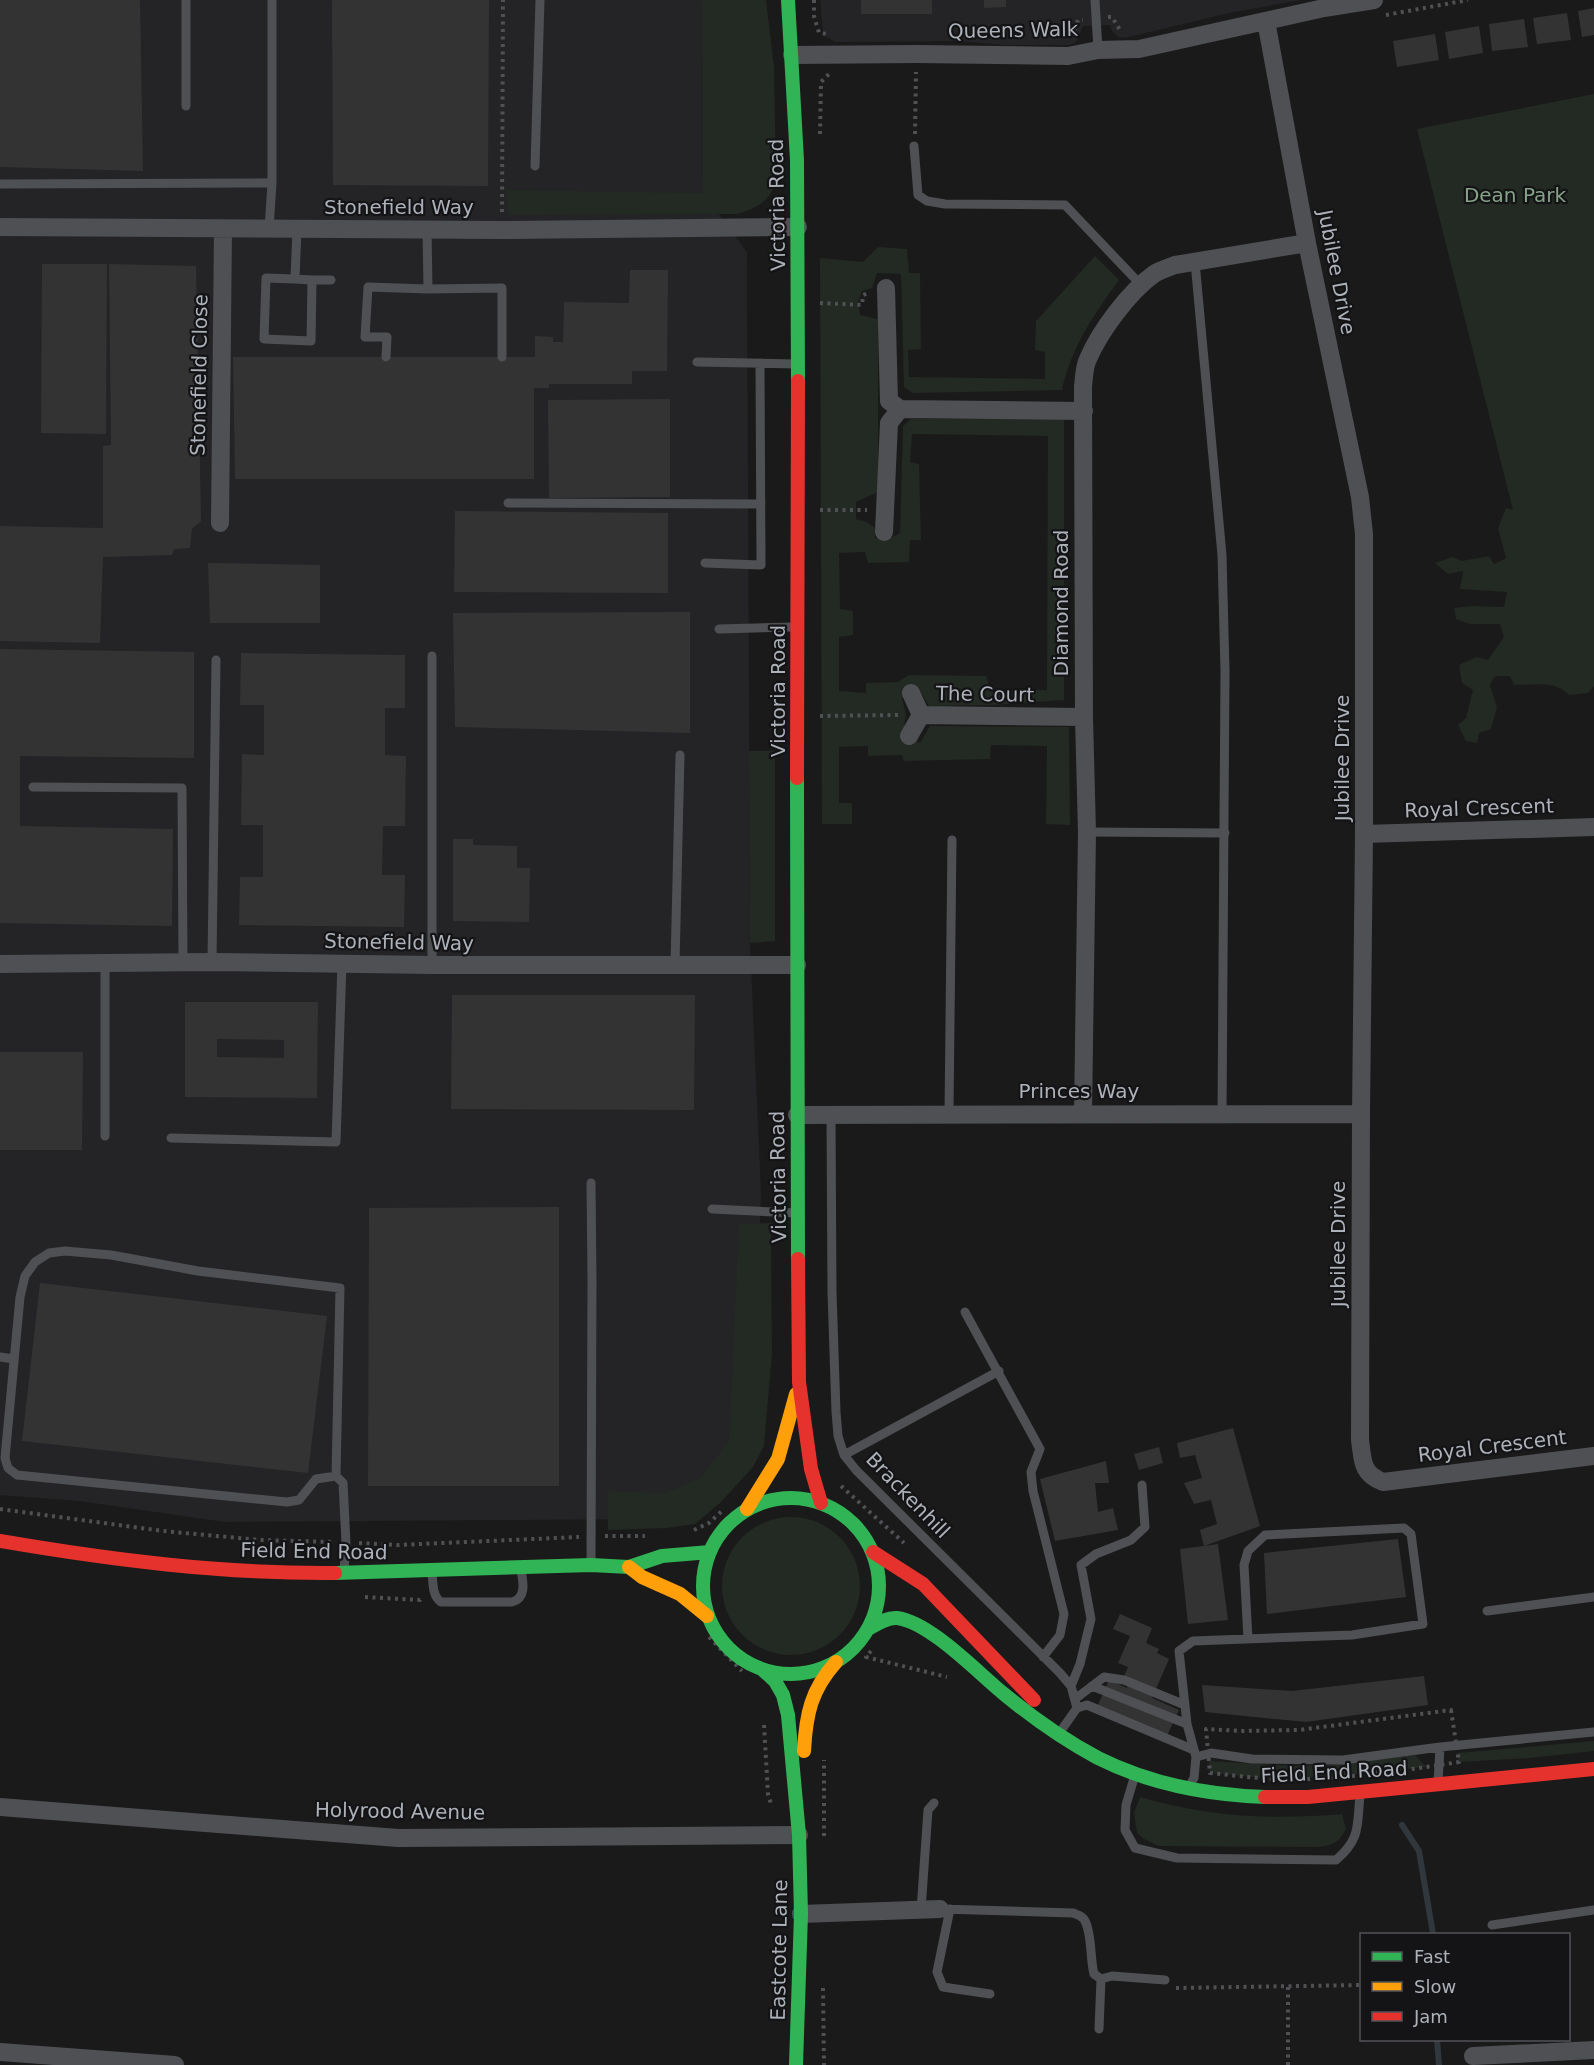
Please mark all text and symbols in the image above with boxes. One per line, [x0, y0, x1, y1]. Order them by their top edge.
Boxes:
street label: Queens Walk [948, 17, 1079, 43]
street label: Victoria Road [764, 139, 790, 271]
park label: Dean Park [1464, 183, 1567, 207]
street label: Stonefield Way [324, 195, 474, 219]
street label: Jubilee Drive [1313, 206, 1361, 336]
street label: Stonefield Close [186, 294, 212, 456]
street label: Diamond Road [1049, 530, 1073, 676]
street label: Victoria Road [766, 625, 790, 757]
street label: The Court [935, 681, 1035, 707]
street label: Jubilee Drive [1330, 695, 1354, 823]
street label: Royal Crescent [1404, 793, 1554, 823]
street label: Stonefield Way [324, 929, 474, 955]
street label: Princes Way [1019, 1079, 1140, 1103]
street label: Victoria Road [765, 1111, 791, 1243]
street label: Jubilee Drive [1326, 1181, 1350, 1309]
street label: Royal Crescent [1416, 1425, 1568, 1467]
street label: Brackenhill [861, 1447, 955, 1543]
street label: Field End Road [240, 1538, 388, 1564]
street label: Field End Road [1260, 1756, 1408, 1788]
street label: Holyrood Avenue [315, 1798, 485, 1824]
street label: Eastcote Lane [766, 1879, 792, 2021]
legend [1360, 1933, 1570, 2041]
text: Fast [1414, 1946, 1450, 1967]
text: Slow [1414, 1976, 1456, 1997]
text: Jam [1413, 2006, 1448, 2027]

